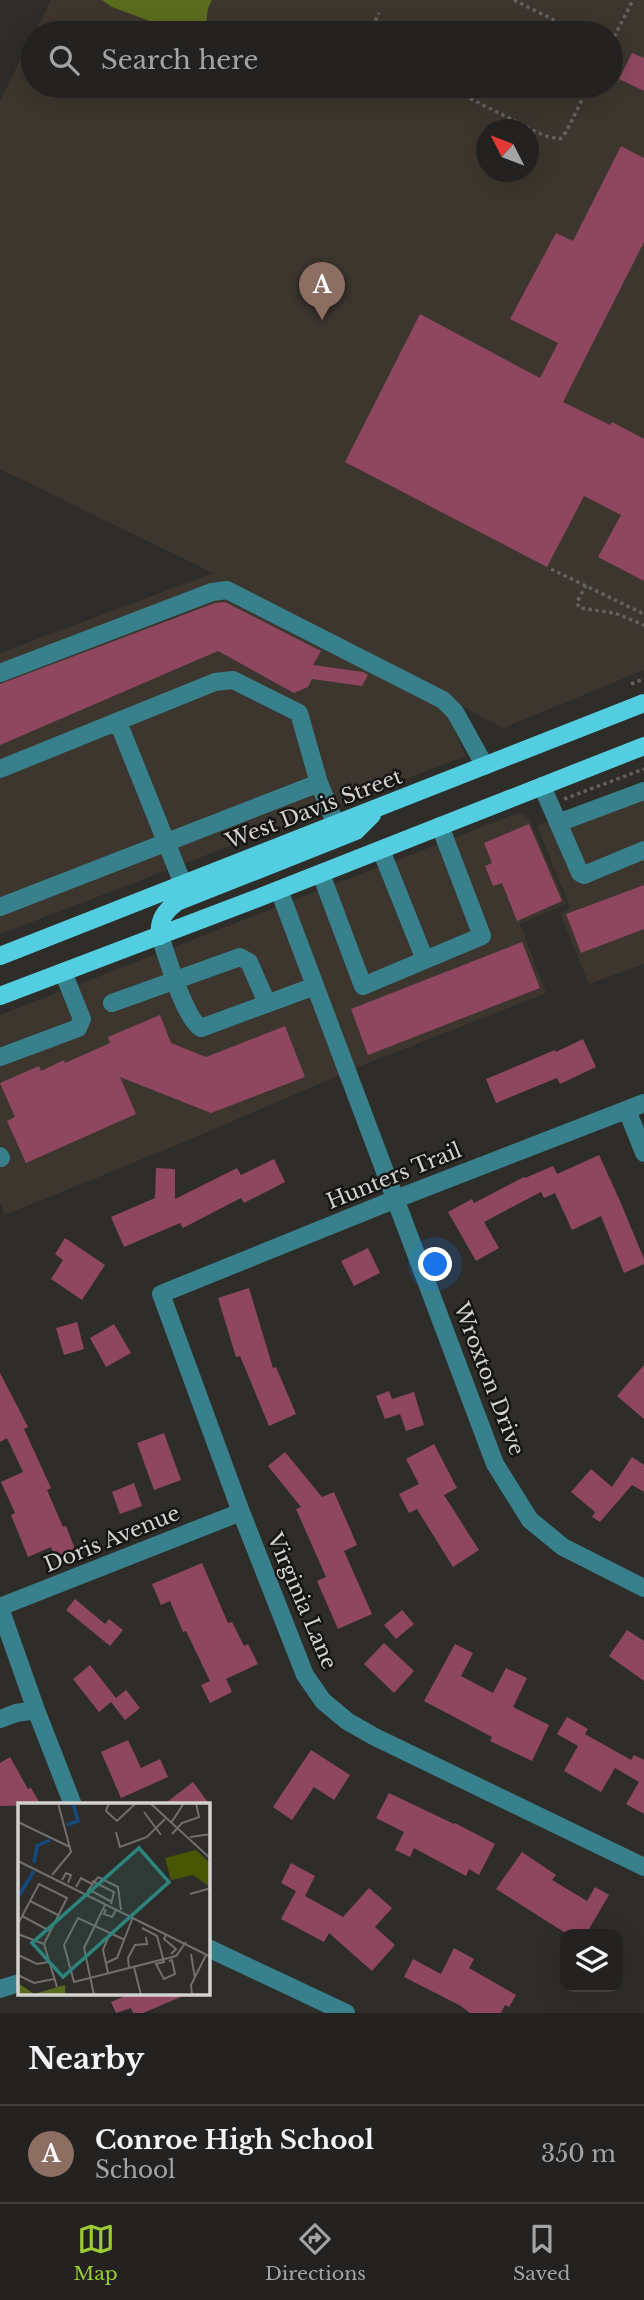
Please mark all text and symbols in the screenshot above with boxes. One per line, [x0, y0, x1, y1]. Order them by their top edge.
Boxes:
search box [21, 21, 623, 98]
icon: search [45, 41, 83, 79]
text: Search here [101, 44, 258, 76]
north arrow [476, 119, 539, 182]
pin: A [299, 262, 345, 320]
street label: West Davis Street [221, 763, 406, 855]
street label: Hunters Trail [323, 1137, 466, 1215]
your location [418, 1247, 452, 1281]
street label: Wroxton Drive [448, 1298, 530, 1459]
street label: Doris Avenue [40, 1500, 184, 1578]
street label: Virginia Lane [261, 1528, 342, 1673]
inset map [18, 1803, 210, 1996]
map controls [560, 1929, 623, 1992]
button: layers [560, 1929, 623, 1992]
text: Nearby [28, 2040, 144, 2077]
text: Conroe High School [95, 2124, 374, 2156]
text: A [42, 2140, 60, 2168]
text: 350 m [541, 2140, 616, 2168]
text: School [95, 2156, 176, 2184]
tab: Map [74, 2220, 118, 2285]
tab: Directions [265, 2220, 366, 2285]
tab: Saved [513, 2220, 570, 2285]

